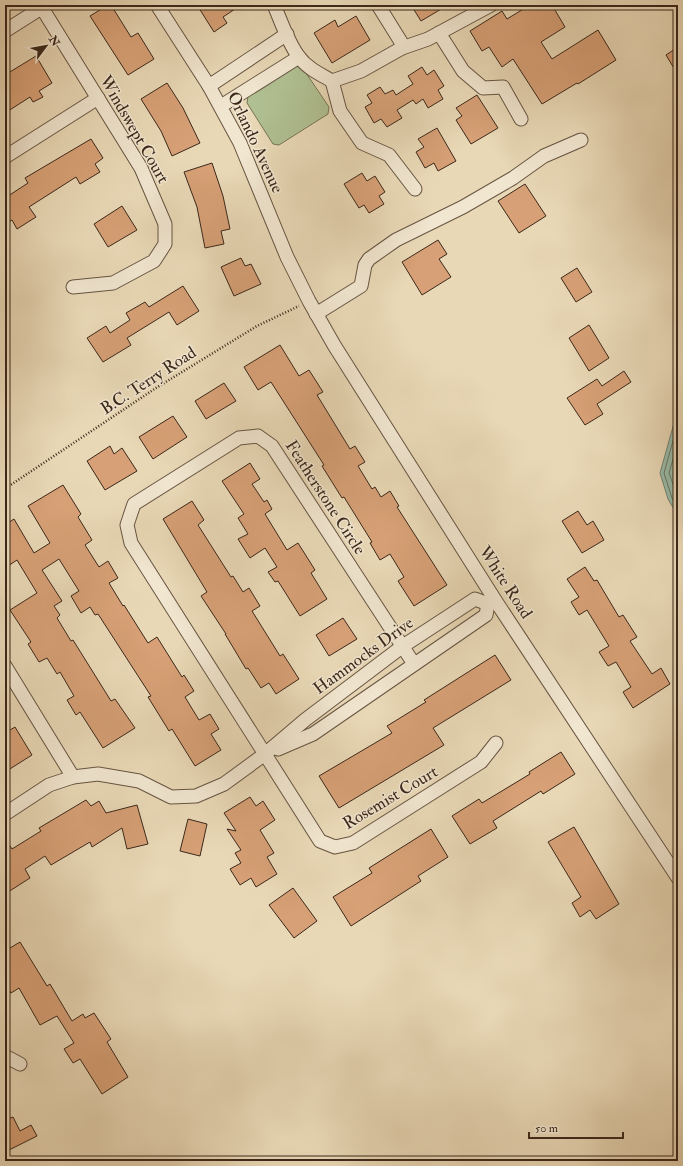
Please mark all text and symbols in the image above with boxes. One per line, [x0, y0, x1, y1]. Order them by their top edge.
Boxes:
north arrow [26, 26, 66, 66]
text: N [45, 32, 63, 50]
street label: Windswept Court [94, 71, 174, 188]
street label: Orlando Avenue [223, 88, 288, 196]
street label: B.C. Terry Road [96, 341, 201, 420]
street label: Featherstone Circle [281, 436, 370, 559]
street label: White Road [474, 541, 537, 623]
street label: Hammocks Drive [309, 612, 417, 699]
street label: Rosemist Court [339, 761, 442, 834]
scale bar [529, 1114, 623, 1140]
text: 50 m [535, 1121, 559, 1136]

